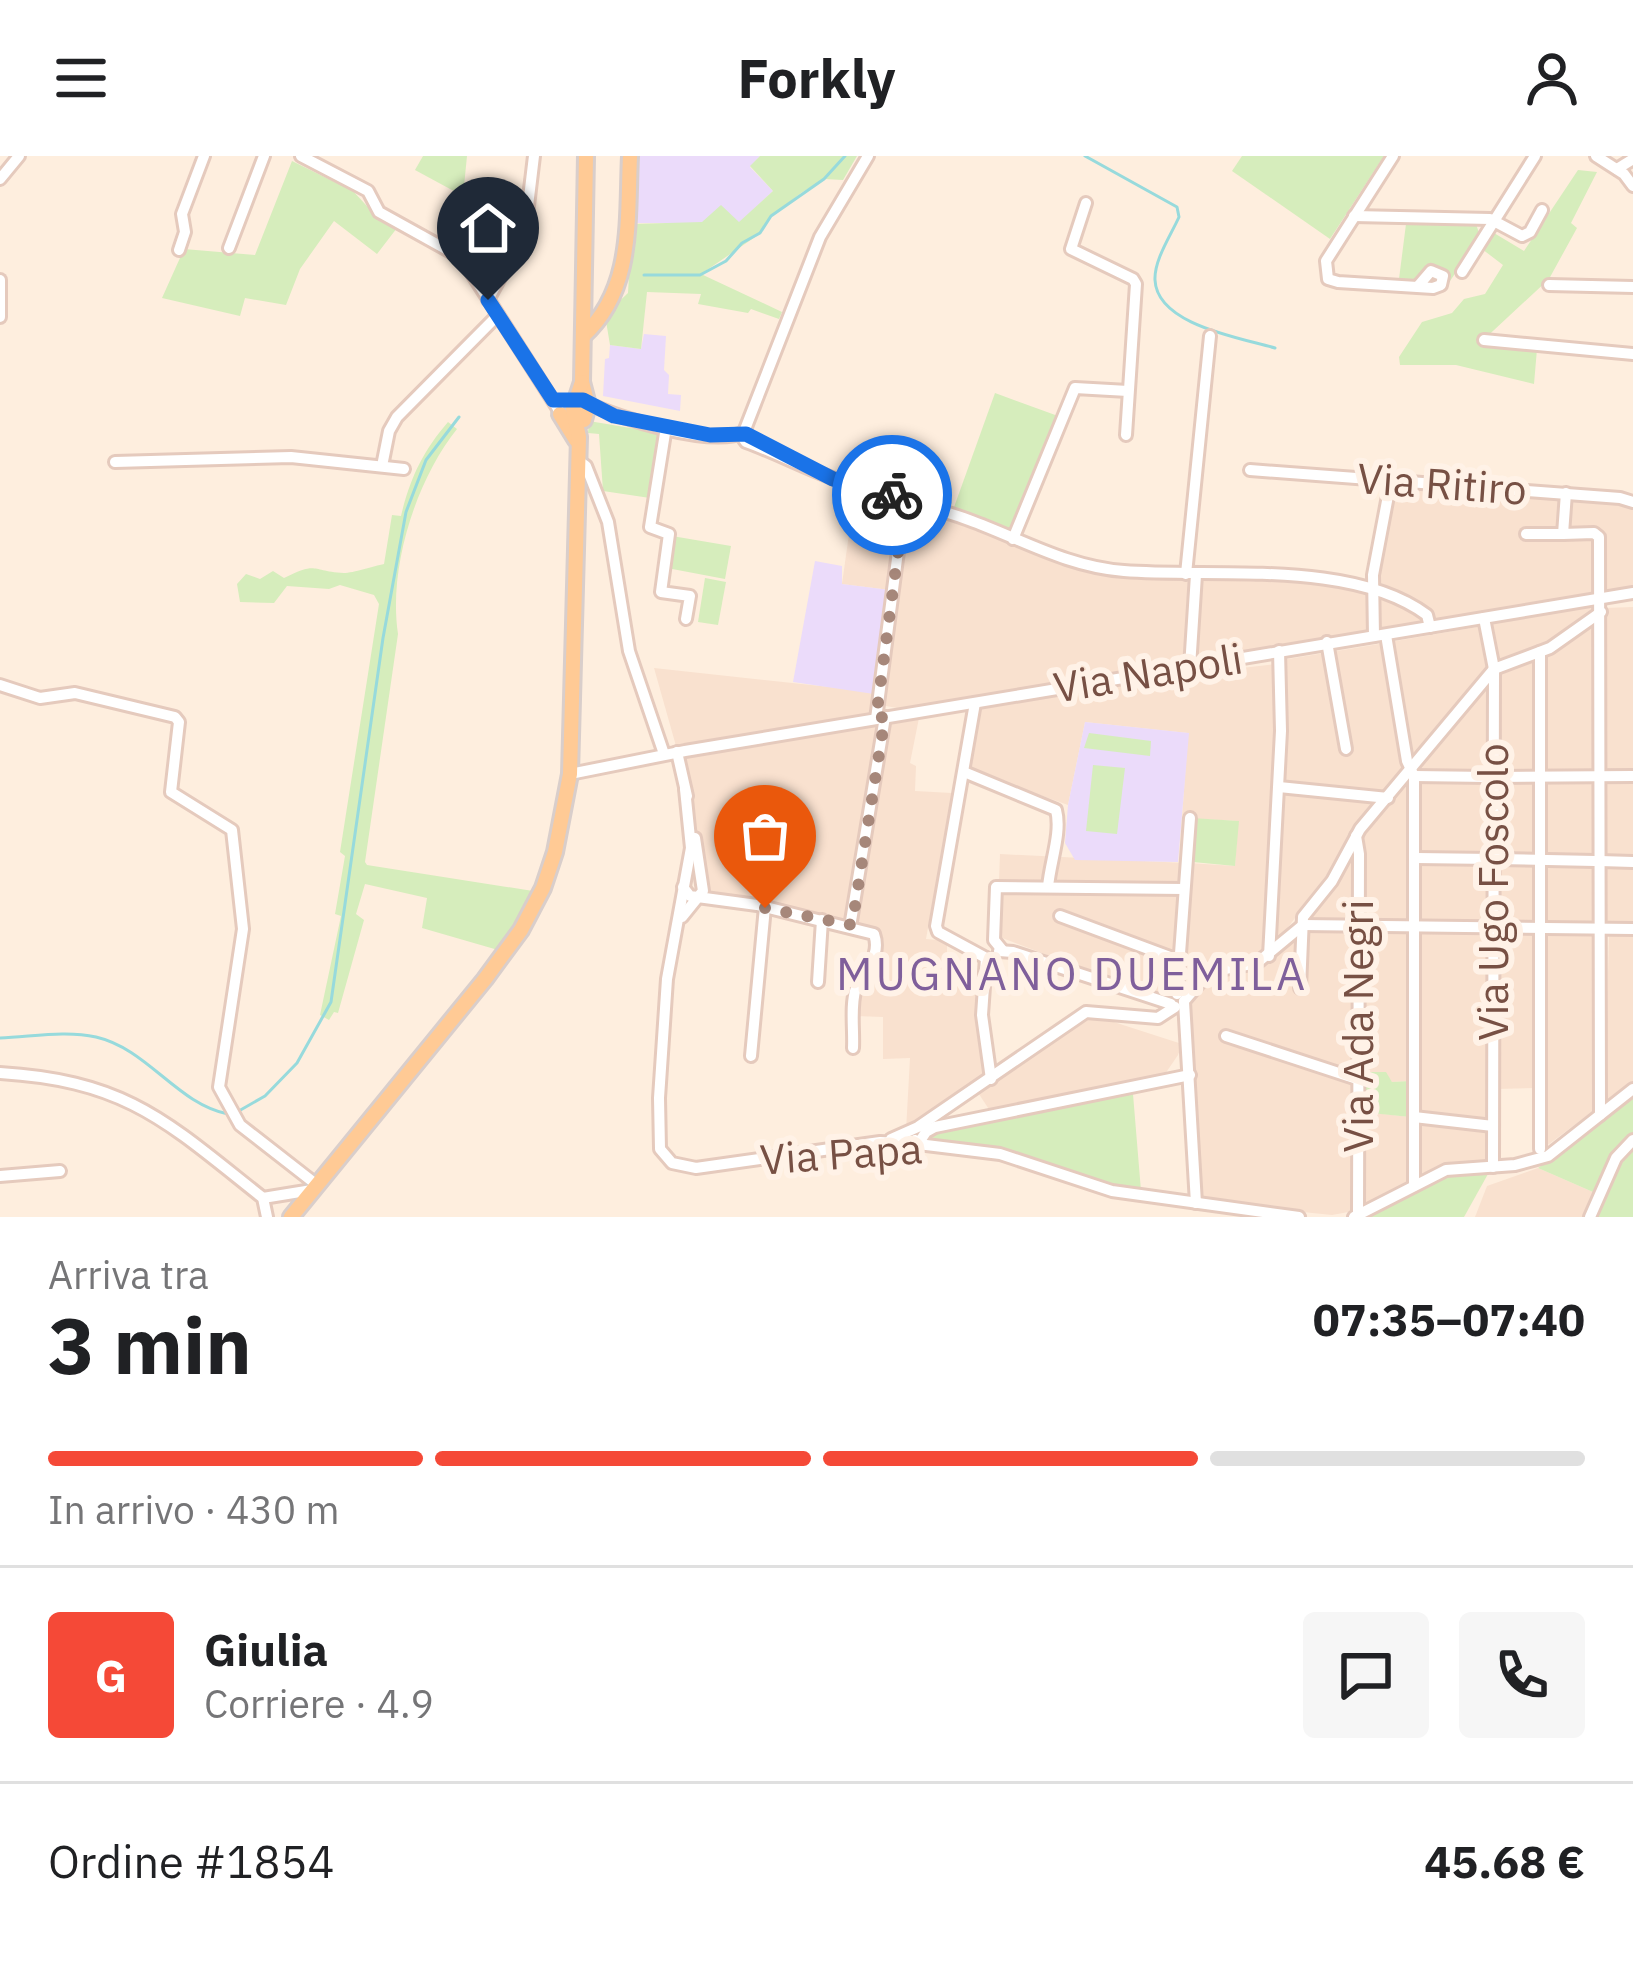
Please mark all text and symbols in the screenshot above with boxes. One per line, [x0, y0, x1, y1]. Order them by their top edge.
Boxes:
text: Forkly [737, 43, 896, 113]
icon: menu [48, 45, 114, 111]
icon: person [1519, 45, 1585, 111]
pin [437, 177, 539, 300]
icon: home [455, 195, 521, 261]
courier [832, 435, 952, 555]
street label: Via Ritiro [1355, 450, 1529, 517]
icon: bike [859, 462, 925, 528]
street label: Via Napoli [1050, 630, 1246, 715]
street label: Via Ugo Foscolo [1465, 743, 1520, 1041]
pin [714, 785, 816, 908]
icon: bag [732, 803, 798, 869]
street label: Via Ada Negri [1330, 900, 1385, 1152]
district label: MUGNANO DUEMILA [836, 944, 1308, 1002]
street label: Via Papa [758, 1120, 924, 1187]
text: Arriva tra [48, 1249, 209, 1300]
text: 07:35–07:40 [1313, 1290, 1585, 1348]
text: 3 min [48, 1294, 252, 1395]
text: In arrivo · 430 m [48, 1484, 339, 1535]
button: chat [1303, 1612, 1429, 1738]
button: phone [1459, 1612, 1585, 1738]
text: Giulia [204, 1620, 328, 1678]
text: G [95, 1646, 127, 1704]
text: Corriere · 4.9 [204, 1678, 434, 1729]
text: Ordine #1854 [48, 1832, 334, 1890]
text: 45.68 € [1424, 1832, 1585, 1890]

